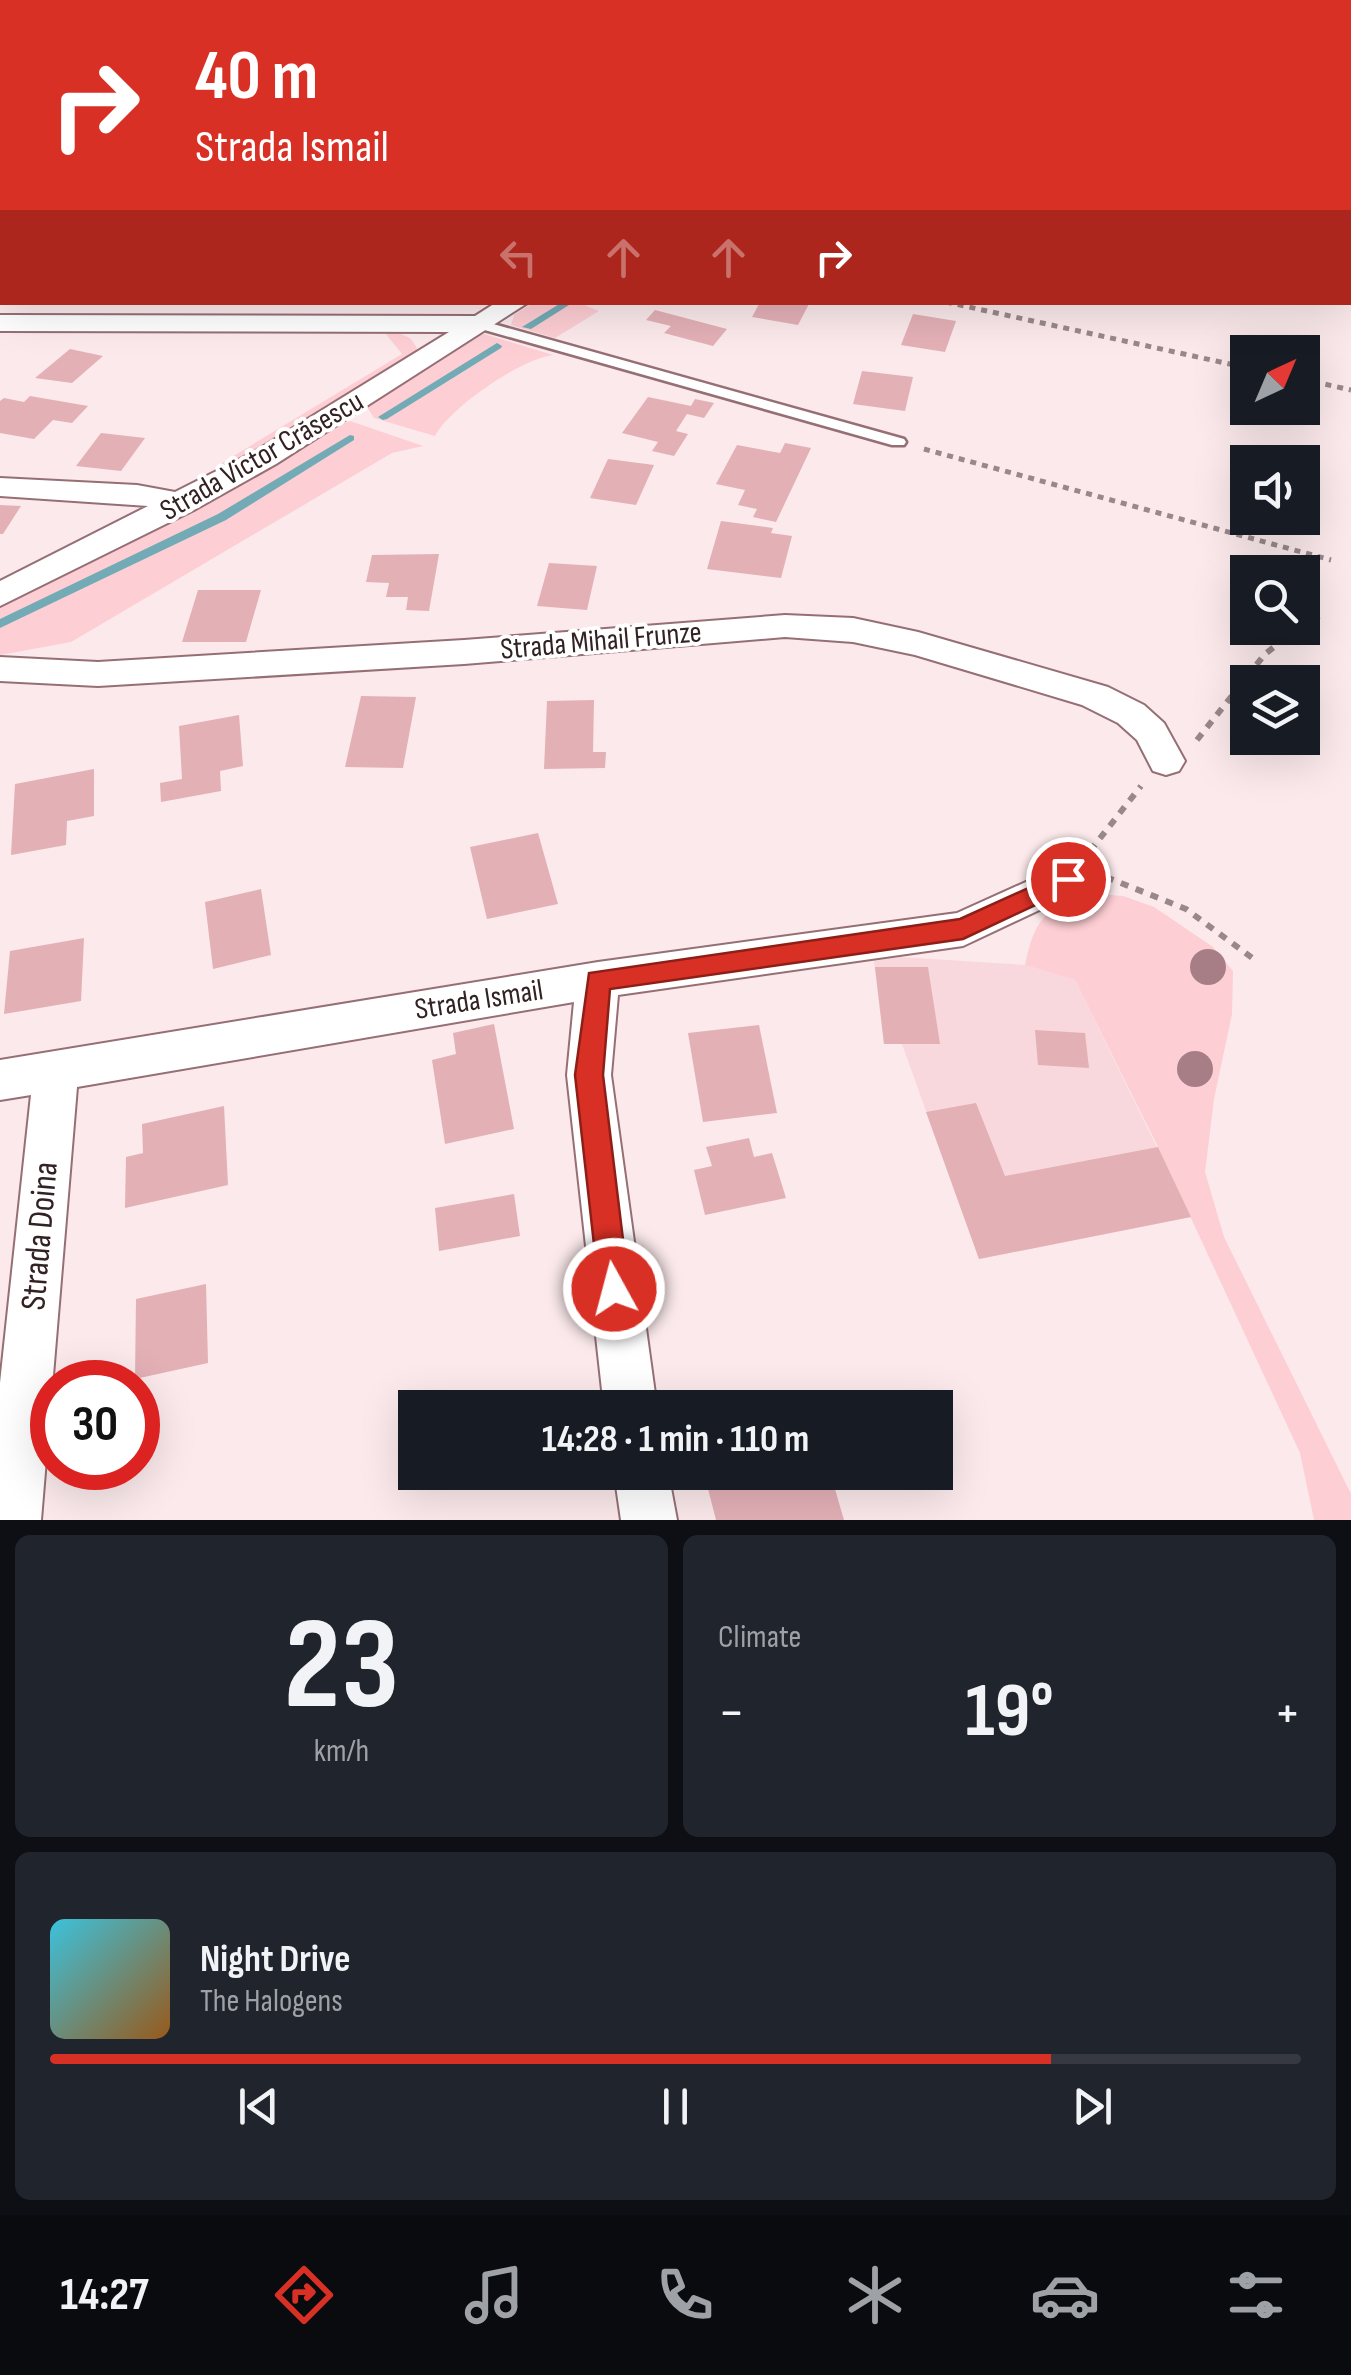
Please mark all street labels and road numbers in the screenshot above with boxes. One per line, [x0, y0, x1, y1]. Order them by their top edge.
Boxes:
street label: Strada Victor Crăsescu [154, 383, 370, 529]
street label: Strada Mihail Frunze [499, 614, 703, 668]
street label: Strada Ismail [412, 972, 546, 1028]
street label: Strada Doina [12, 1160, 68, 1312]

